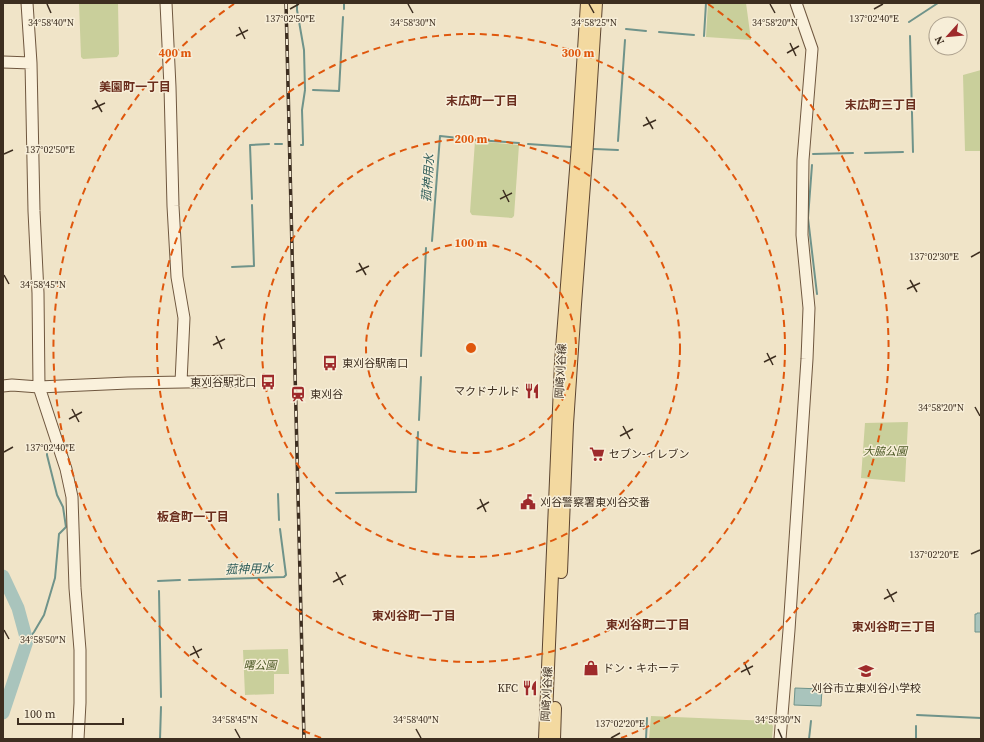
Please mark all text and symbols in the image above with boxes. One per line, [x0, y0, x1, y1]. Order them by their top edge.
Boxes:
text: 137°02'50"E [265, 12, 315, 25]
text: 137°02'40"E [849, 12, 899, 25]
text: 34°58'40"N [28, 16, 74, 29]
text: 34°58'30"N [390, 16, 436, 29]
text: 34°58'25"N [571, 16, 617, 29]
text: 34°58'20"N [752, 16, 798, 29]
north arrow [928, 16, 968, 56]
text: N [931, 33, 948, 47]
text: 400 m [159, 45, 192, 61]
text: 300 m [562, 45, 595, 61]
district label: 美園町一丁目 [99, 79, 171, 95]
district label: 末広町一丁目 [446, 93, 518, 109]
district label: 末広町三丁目 [845, 97, 917, 113]
text: 200 m [455, 131, 488, 147]
text: 137°02'50"E [25, 143, 75, 156]
water label: 菰神用水 [418, 152, 438, 203]
text: 100 m [455, 235, 488, 251]
text: 137°02'30"E [909, 250, 959, 263]
text: 34°58'45"N [20, 278, 66, 291]
centre of rings [464, 341, 478, 355]
street label: 岡崎刈谷線 [552, 343, 570, 399]
bus stop icon: 東刈谷駅南口 [321, 354, 339, 372]
place label: 東刈谷駅南口 [342, 356, 408, 371]
bus stop icon: 東刈谷駅北口 [259, 373, 277, 391]
place label: 東刈谷駅北口 [190, 375, 256, 390]
restaurant icon: マクドナルド [523, 382, 541, 400]
place label: マクドナルド [454, 384, 520, 399]
station icon: 東刈谷 [289, 385, 307, 403]
place label: 東刈谷 [310, 387, 343, 402]
text: 34°58'20"N [918, 401, 964, 414]
text: 137°02'40"E [25, 441, 75, 454]
park label: 大脇公園 [863, 444, 909, 459]
supermarket icon: セブン-イレブン [588, 445, 606, 463]
place label: セブン-イレブン [609, 447, 689, 462]
public building icon: 刈谷警察署東刈谷交番 [519, 493, 537, 511]
place label: 刈谷警察署東刈谷交番 [540, 495, 650, 510]
district label: 板倉町一丁目 [157, 509, 229, 525]
text: 137°02'20"E [909, 548, 959, 561]
water label: 菰神用水 [225, 560, 275, 578]
district label: 東刈谷町一丁目 [372, 608, 456, 624]
district label: 東刈谷町二丁目 [606, 617, 690, 633]
district label: 東刈谷町三丁目 [852, 619, 936, 635]
text: 34°58'50"N [20, 633, 66, 646]
park label: 曙公園 [244, 658, 278, 673]
shop icon: ドン・キホーテ [582, 659, 600, 677]
place label: ドン・キホーテ [603, 661, 680, 676]
school or university icon: 刈谷市立東刈谷小学校 [857, 662, 875, 680]
street label: 岡崎刈谷線 [538, 666, 556, 722]
restaurant icon: KFC [521, 679, 539, 697]
place label: KFC [497, 681, 518, 696]
place label: 刈谷市立東刈谷小学校 [811, 681, 921, 696]
scale bar [18, 700, 123, 726]
text: 100 m [24, 706, 56, 722]
text: 34°58'45"N [212, 713, 258, 726]
text: 34°58'40"N [393, 713, 439, 726]
text: 34°58'30"N [755, 713, 801, 726]
text: 137°02'20"E [595, 717, 645, 730]

